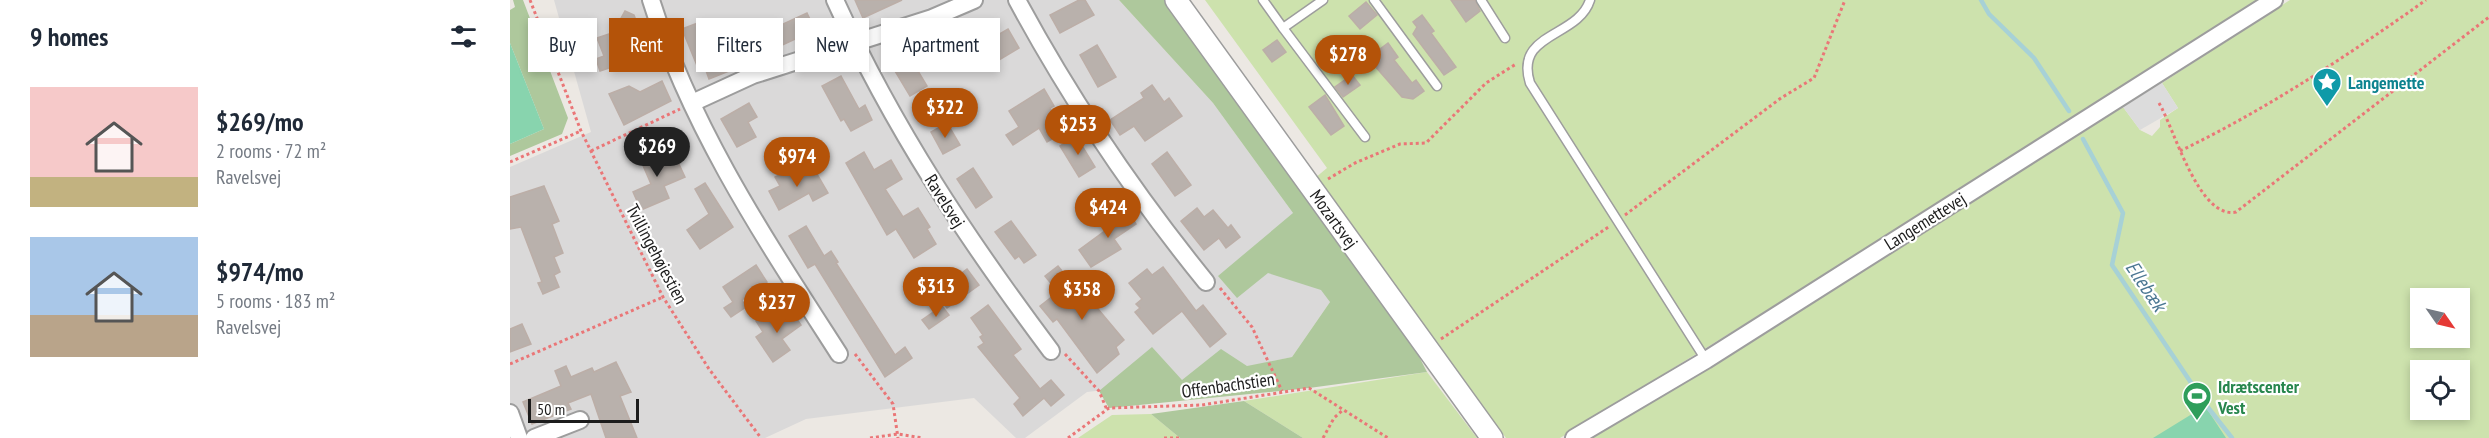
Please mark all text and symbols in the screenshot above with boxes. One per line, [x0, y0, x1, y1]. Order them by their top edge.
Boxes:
chip: Buy [528, 18, 597, 72]
chip: Rent [609, 18, 684, 72]
chip: Filters [696, 18, 783, 72]
chip: New [795, 18, 869, 72]
chip: Apartment [881, 18, 1000, 72]
text: 9 homes [30, 20, 108, 53]
icon: filters [447, 20, 480, 53]
pin: $278 [1312, 35, 1384, 86]
text: $278 [1329, 41, 1367, 67]
place icon: Langemette [2311, 66, 2343, 108]
place label: Langemette [2348, 71, 2425, 94]
pin: $322 [909, 88, 981, 139]
text: $322 [926, 94, 964, 120]
text: $269/mo [216, 105, 304, 138]
pin: $253 [1042, 105, 1114, 156]
icon: home [78, 111, 150, 183]
text: $253 [1059, 111, 1097, 137]
pin: $269 [621, 127, 693, 178]
text: $269 [638, 133, 676, 159]
pin: $974 [761, 137, 833, 188]
text: 2 rooms · 72 m² [216, 138, 326, 164]
text: $974 [778, 143, 816, 169]
text: Ravelsvej [216, 164, 281, 190]
street label: Ravelsvej [920, 170, 970, 232]
street label: Mozartsvej [1305, 185, 1363, 253]
street label: Langemettevej [1880, 187, 1970, 255]
pin: $424 [1072, 188, 1144, 239]
text: $424 [1089, 194, 1127, 220]
street label: Tvillingehøjestien [621, 200, 693, 308]
text: $974/mo [216, 255, 304, 288]
water label: Ellebæk [2120, 256, 2174, 318]
icon: home [78, 261, 150, 333]
pin: $313 [900, 267, 972, 318]
pin: $358 [1046, 270, 1118, 321]
text: $313 [917, 273, 955, 299]
text: $358 [1063, 276, 1101, 302]
pin: $237 [741, 283, 813, 334]
text: 5 rooms · 183 m² [216, 288, 335, 314]
north arrow [2410, 288, 2470, 348]
map controls [2410, 288, 2470, 420]
text: $237 [758, 289, 796, 315]
text: Ravelsvej [216, 314, 281, 340]
button: locate [2410, 360, 2470, 420]
street label: Offenbachstien [1180, 367, 1276, 403]
place label: Idrætscenter Vest [2217, 375, 2300, 419]
sports icon: Idrætscenter Vest [2181, 380, 2213, 422]
scale bar [528, 396, 639, 424]
text: 50 m [537, 399, 565, 419]

